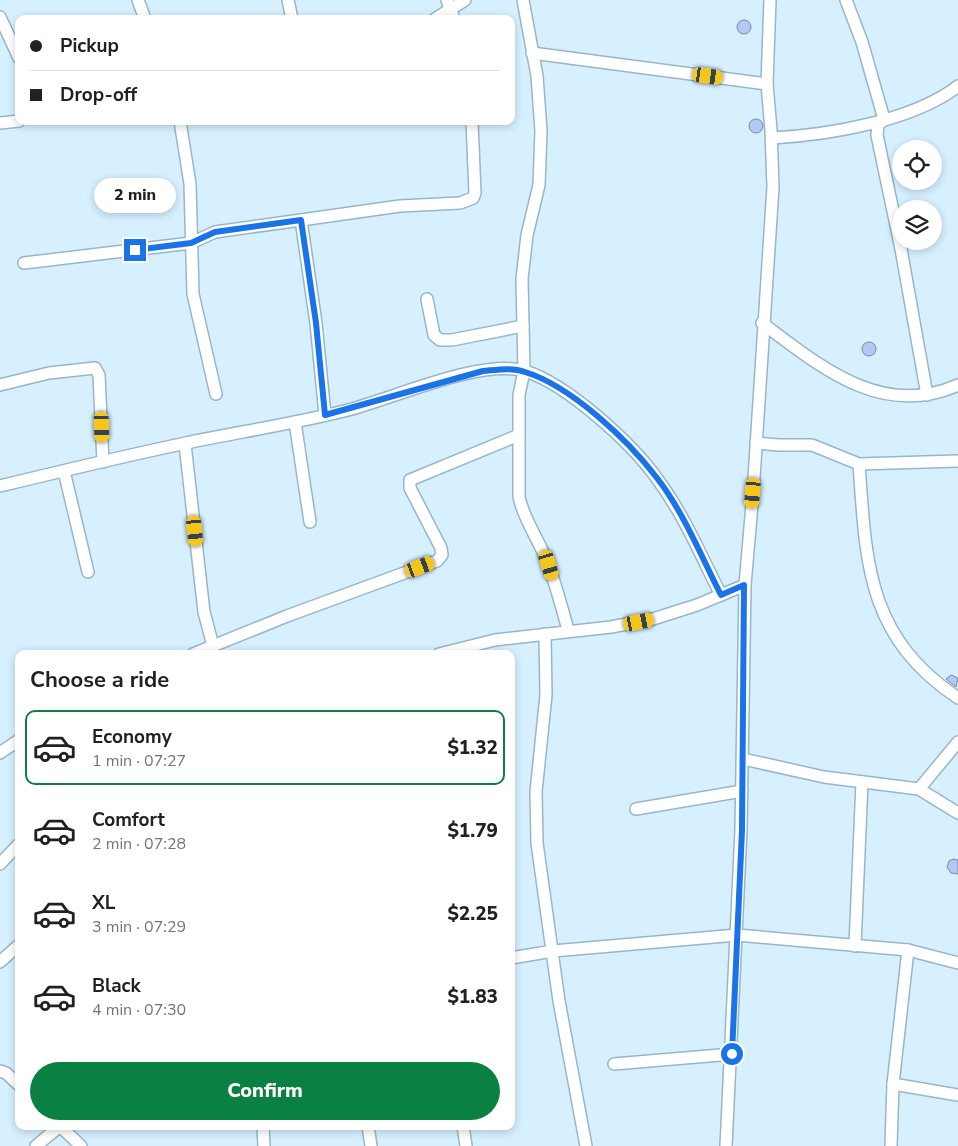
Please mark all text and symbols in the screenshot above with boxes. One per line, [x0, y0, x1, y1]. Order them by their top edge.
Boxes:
text: Pickup [60, 33, 119, 59]
car [692, 66, 723, 86]
text: Drop-off [60, 82, 137, 108]
map controls [892, 140, 942, 250]
button: locate [892, 140, 942, 190]
callout: 2 min [94, 178, 176, 212]
text: 2 min [114, 184, 156, 206]
button: layers [892, 200, 942, 250]
route end [124, 239, 146, 261]
car [93, 412, 110, 442]
car [744, 477, 761, 509]
car [185, 515, 204, 547]
car [537, 548, 560, 582]
car [403, 555, 436, 579]
car [622, 612, 655, 632]
text: Choose a ride [30, 665, 169, 695]
text: Economy [92, 724, 172, 750]
icon: car [32, 725, 77, 770]
text: $1.32 [447, 735, 498, 761]
text: 1 min · 07:27 [92, 750, 186, 772]
text: Comfort [92, 807, 165, 833]
icon: car [32, 808, 77, 853]
text: $1.79 [447, 818, 498, 844]
text: 2 min · 07:28 [92, 833, 186, 855]
text: XL [92, 890, 115, 916]
icon: car [32, 891, 77, 936]
text: $2.25 [447, 901, 498, 927]
text: 3 min · 07:29 [92, 916, 186, 938]
text: Black [92, 973, 141, 999]
icon: car [32, 974, 77, 1019]
text: $1.83 [447, 984, 498, 1010]
text: 4 min · 07:30 [92, 999, 186, 1021]
route start [721, 1043, 743, 1065]
button: Confirm [30, 1062, 500, 1120]

